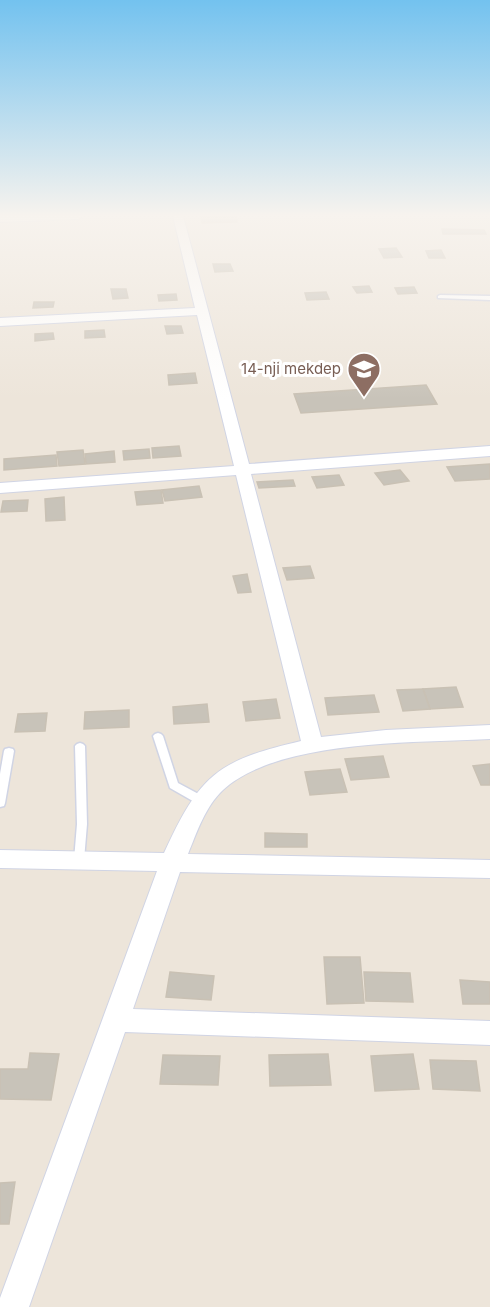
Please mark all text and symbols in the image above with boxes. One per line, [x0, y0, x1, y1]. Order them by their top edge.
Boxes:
school or university icon: 14-nji mekdep [346, 351, 382, 398]
place label: 14-nji mekdep [241, 359, 341, 378]

